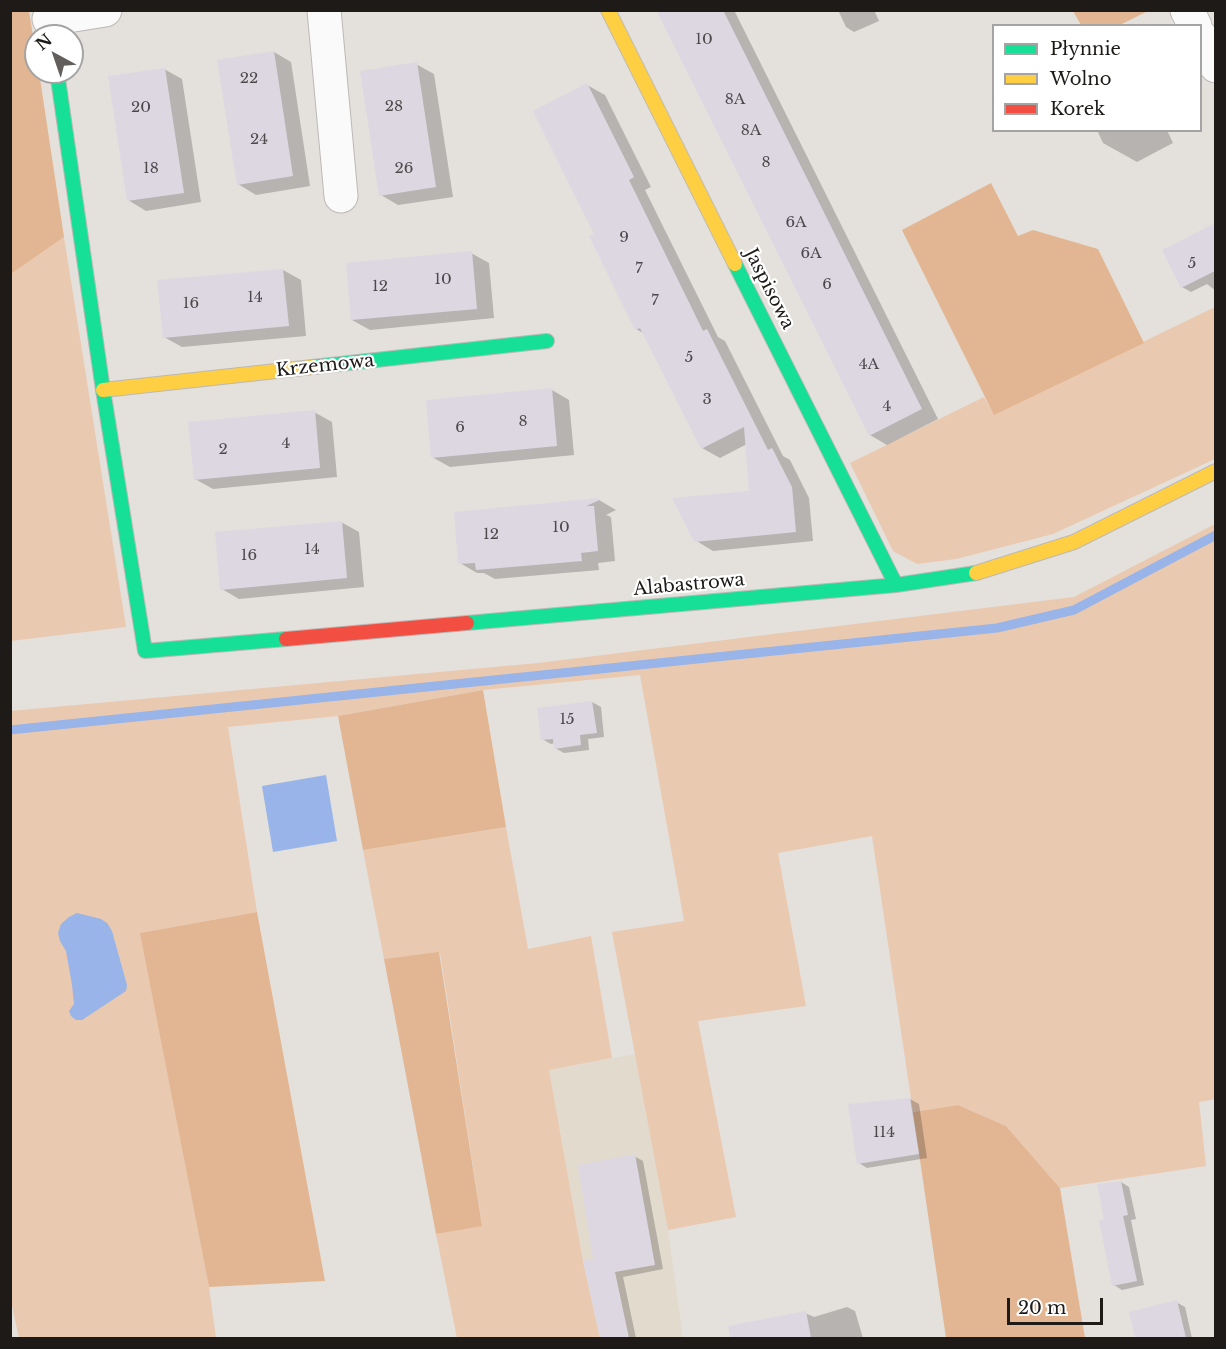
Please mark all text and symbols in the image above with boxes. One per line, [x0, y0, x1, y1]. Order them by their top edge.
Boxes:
north arrow [24, 24, 84, 84]
legend [992, 24, 1202, 132]
text: N [32, 29, 56, 54]
house number: 10 [695, 31, 713, 49]
text: Płynnie [1050, 38, 1121, 60]
text: Wolno [1050, 68, 1112, 90]
house number: 22 [240, 70, 258, 88]
house number: 8A [725, 91, 745, 109]
house number: 28 [385, 98, 403, 116]
text: Korek [1050, 98, 1105, 120]
house number: 20 [131, 99, 151, 117]
house number: 8A [741, 122, 761, 140]
house number: 24 [250, 131, 268, 149]
house number: 8 [761, 154, 771, 172]
house number: 18 [143, 160, 159, 178]
house number: 26 [395, 160, 413, 178]
house number: 6A [785, 214, 807, 232]
house number: 9 [619, 229, 629, 247]
street label: Jaspisowa [739, 245, 799, 333]
house number: 6A [800, 245, 822, 263]
house number: 5 [1188, 255, 1196, 273]
house number: 7 [635, 260, 643, 278]
house number: 10 [434, 271, 452, 289]
house number: 6 [822, 276, 832, 294]
house number: 12 [372, 278, 388, 296]
house number: 14 [247, 289, 263, 307]
house number: 7 [651, 292, 659, 310]
house number: 16 [183, 295, 199, 313]
house number: 5 [685, 349, 693, 367]
street label: Krzemowa [275, 350, 375, 382]
house number: 4A [859, 356, 879, 374]
house number: 3 [702, 391, 712, 409]
house number: 4 [883, 398, 891, 416]
house number: 8 [518, 413, 528, 431]
house number: 6 [455, 419, 465, 437]
house number: 4 [282, 435, 290, 453]
house number: 2 [218, 441, 228, 459]
house number: 10 [552, 519, 570, 537]
house number: 12 [483, 526, 499, 544]
house number: 14 [304, 541, 320, 559]
house number: 16 [241, 547, 257, 565]
street label: Alabastrowa [633, 569, 745, 601]
house number: 15 [559, 711, 575, 729]
house number: 114 [873, 1124, 895, 1142]
scale bar [1010, 1286, 1106, 1324]
text: 20 m [1018, 1297, 1066, 1319]

